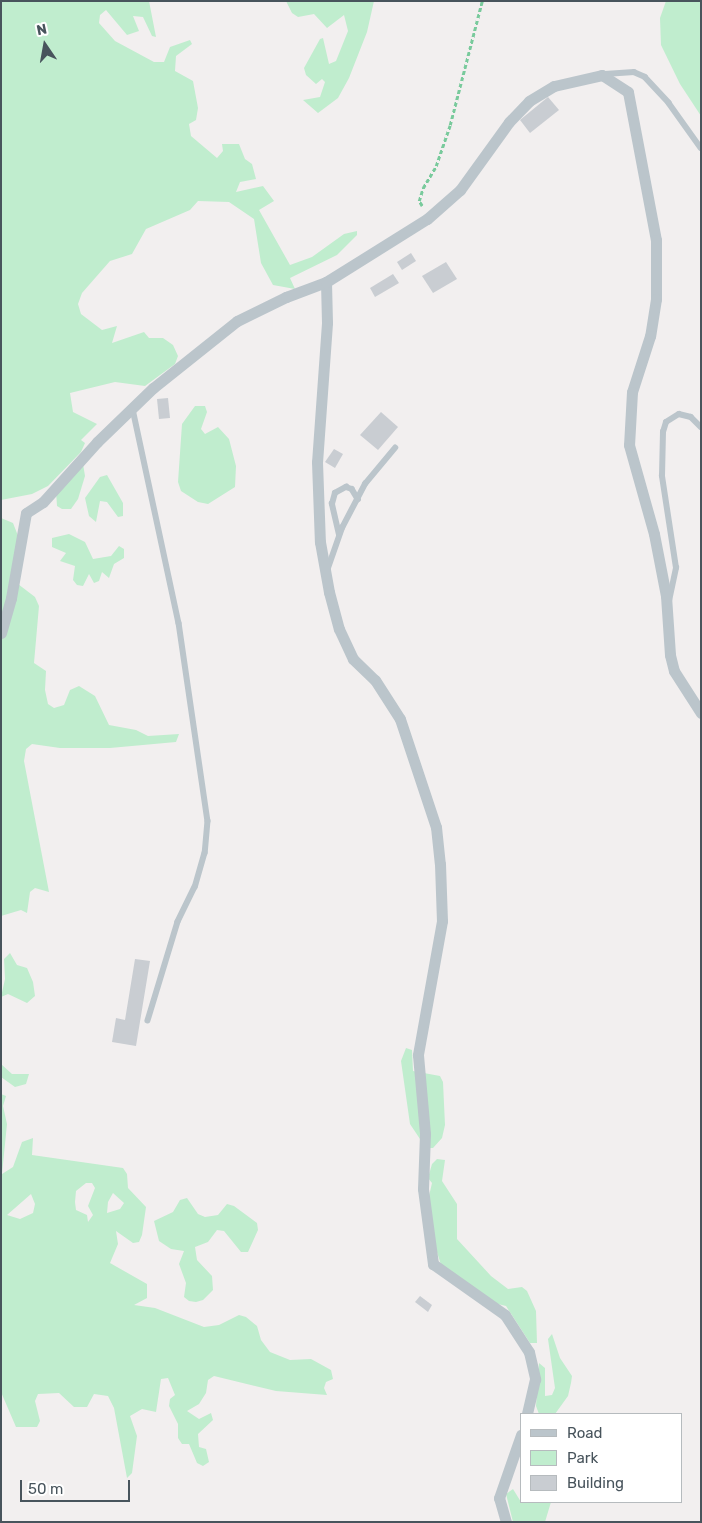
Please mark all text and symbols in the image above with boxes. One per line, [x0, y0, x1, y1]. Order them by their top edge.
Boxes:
north arrow [20, 20, 70, 70]
text: N [35, 20, 48, 39]
legend [520, 1413, 682, 1503]
text: Road [567, 1424, 603, 1442]
text: Park [567, 1449, 598, 1467]
scale bar [22, 1470, 132, 1502]
text: Building [567, 1474, 624, 1492]
text: 50 m [28, 1480, 63, 1498]

